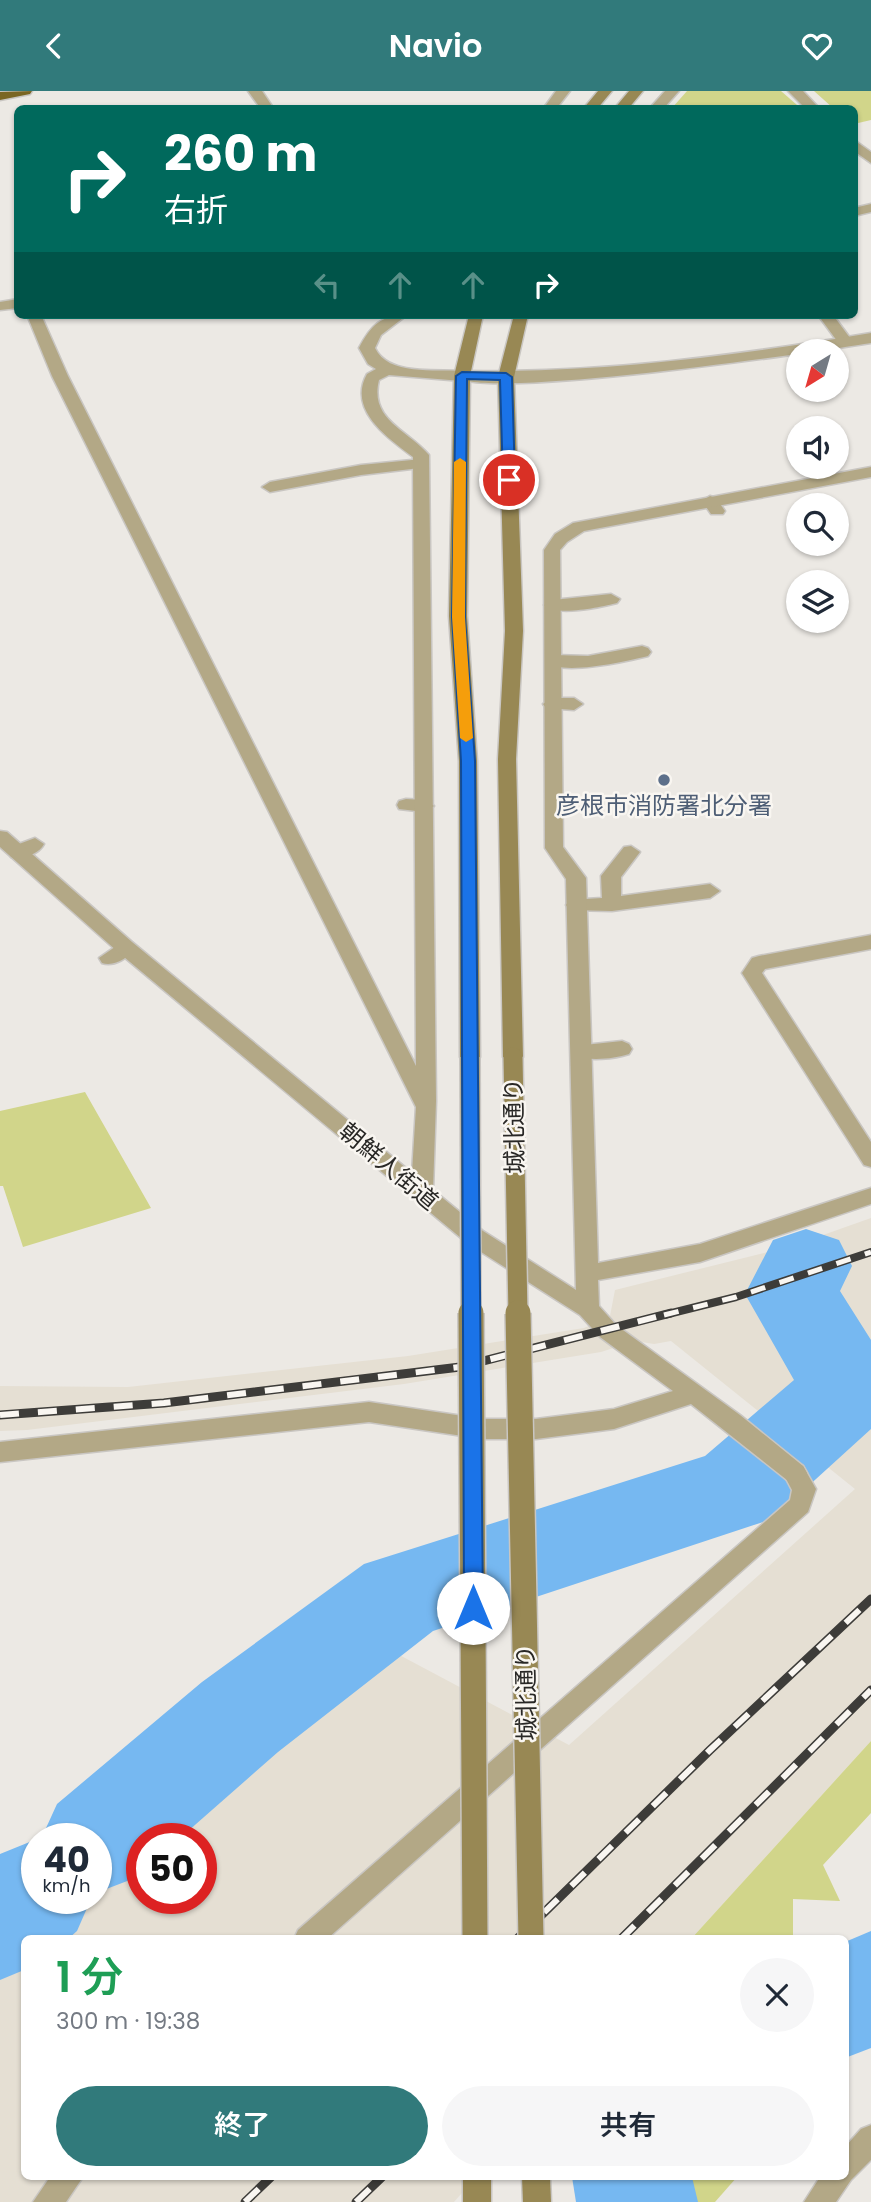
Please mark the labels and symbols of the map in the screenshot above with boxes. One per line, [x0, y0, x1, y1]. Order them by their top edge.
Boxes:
north arrow [786, 339, 849, 403]
pin [479, 450, 539, 510]
marker: 彦根市消防署北分署 [656, 772, 672, 788]
place label: 彦根市消防署北分署 [556, 789, 772, 822]
street label: 城北通り [497, 1078, 531, 1174]
street label: 朝鮮人街道 [332, 1115, 446, 1217]
position arrow [436, 1571, 510, 1645]
street label: 城北通り [509, 1645, 543, 1741]
speed limit sign: 50 [126, 1823, 217, 1914]

